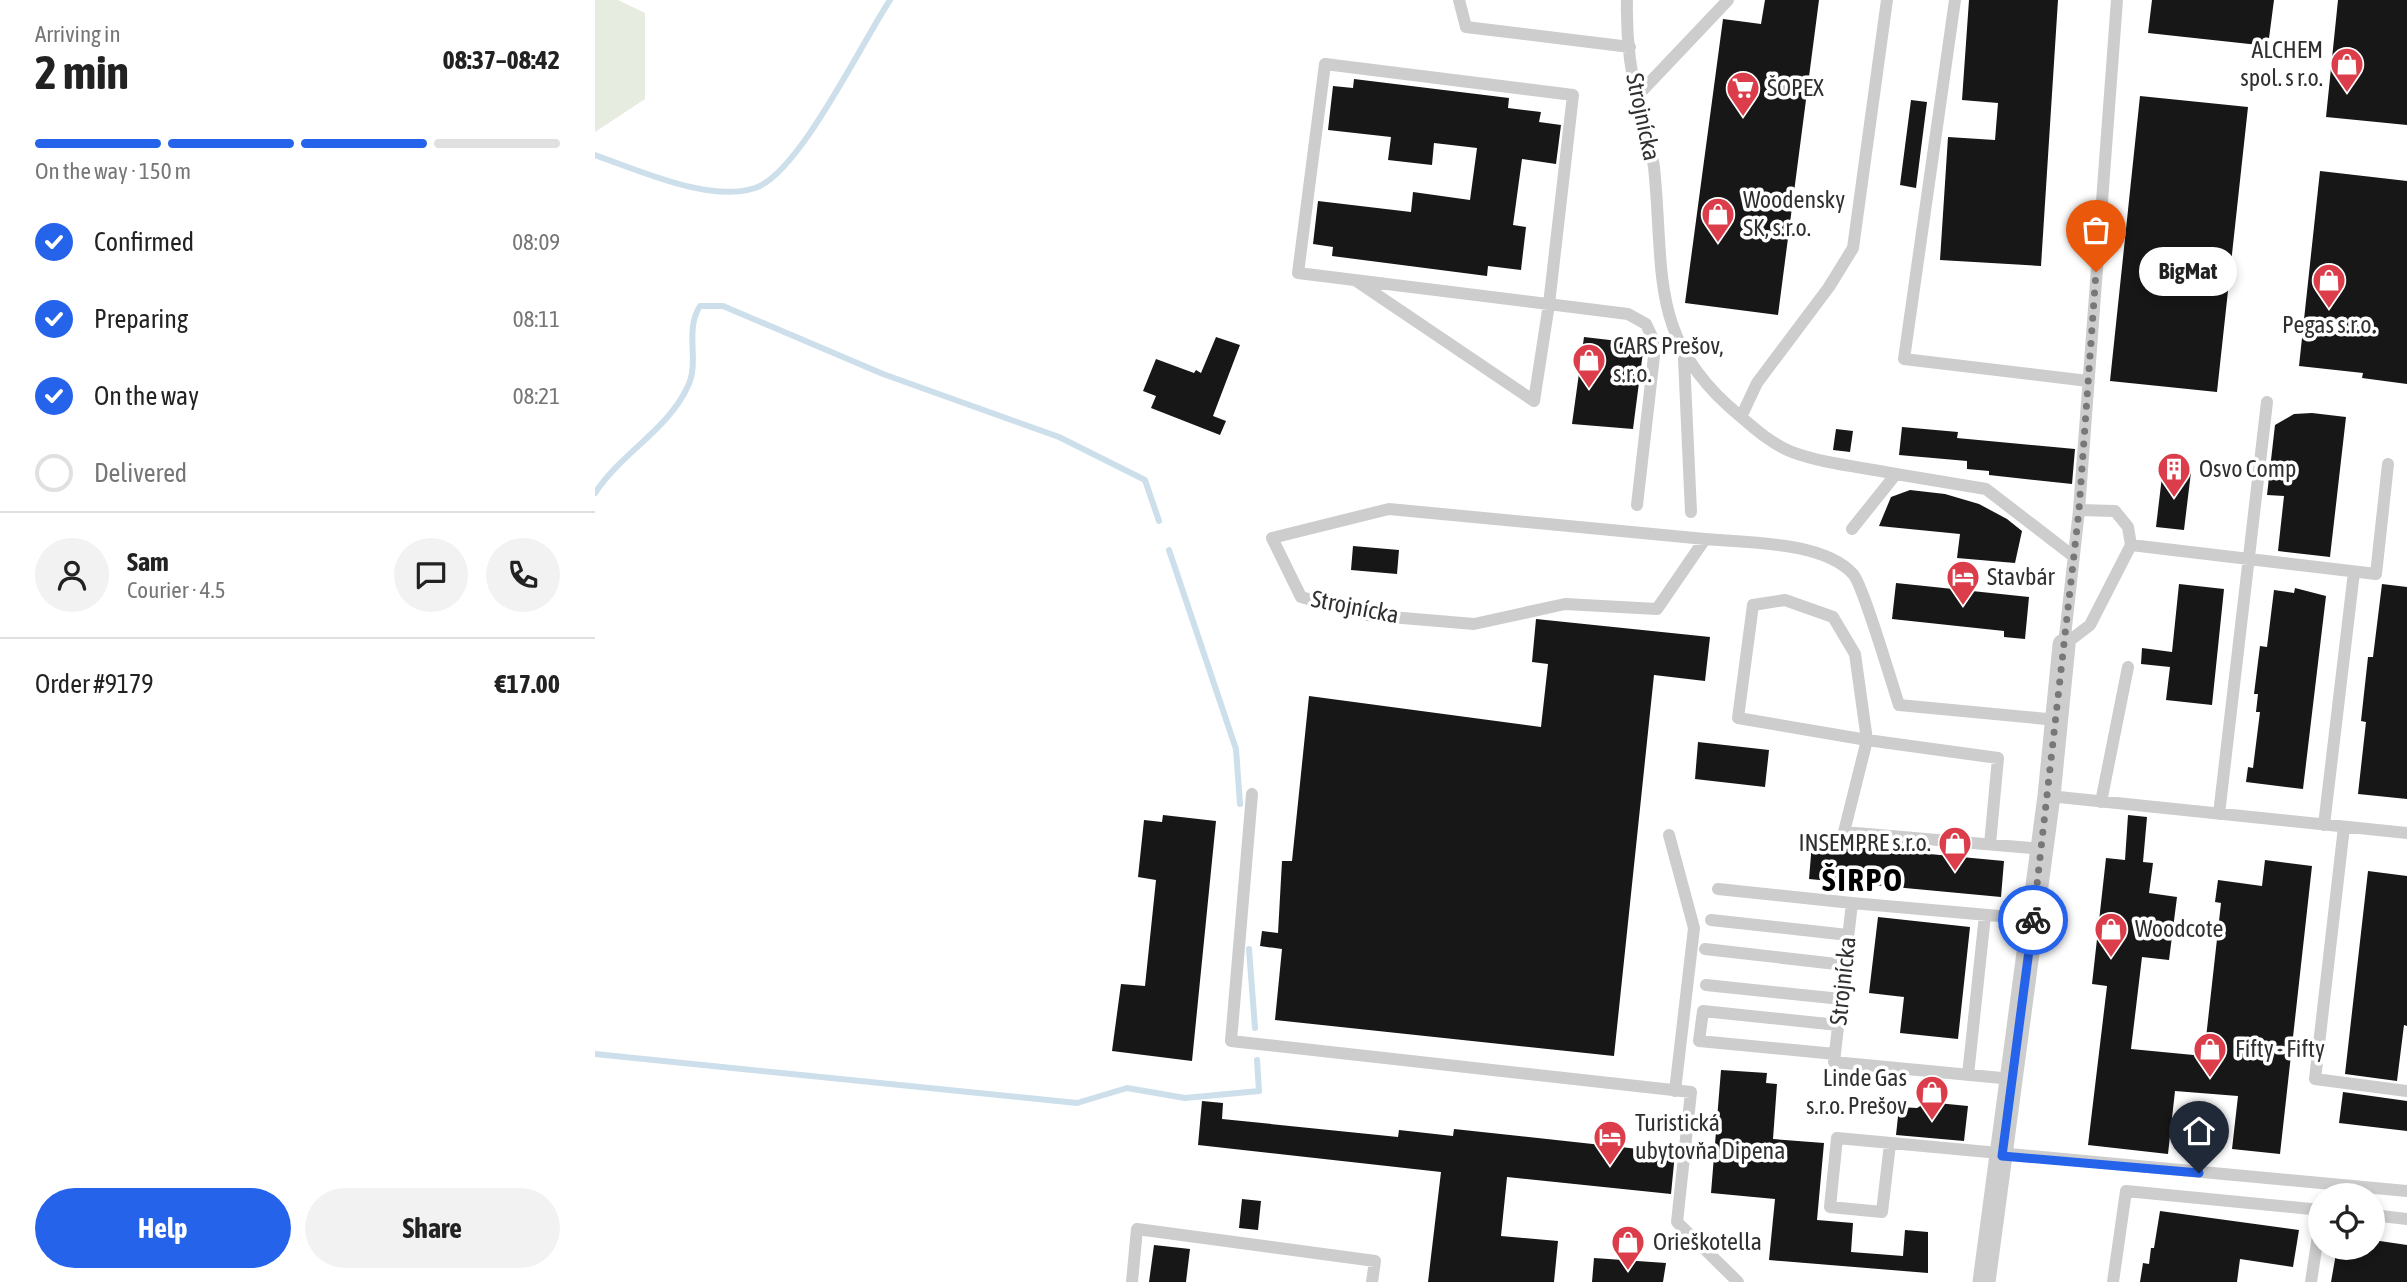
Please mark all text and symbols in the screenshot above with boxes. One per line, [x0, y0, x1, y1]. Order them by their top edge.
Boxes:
text: Arriving in [35, 21, 121, 47]
place label: ALCHEM spol. s r.o. [2240, 36, 2323, 91]
text: 08:37–08:42 [443, 45, 560, 75]
shop icon: ALCHEM spol. s r.o. [2328, 45, 2366, 94]
text: 2 min [35, 46, 129, 99]
supermarket icon: ŠOPEX [1724, 69, 1762, 118]
street label: Strojnícka [1621, 71, 1666, 163]
place label: ŠOPEX [1767, 74, 1824, 101]
text: On the way · 150 m [35, 158, 191, 184]
place label: Woodensky SK, s.r.o. [1743, 186, 1845, 241]
shop icon: Woodensky SK, s.r.o. [1699, 195, 1737, 244]
pin [2066, 200, 2126, 272]
icon: bag [2077, 211, 2115, 249]
icon: check [35, 223, 73, 261]
text: Confirmed [94, 227, 194, 257]
text: 08:09 [512, 229, 560, 255]
callout: BigMat [2138, 247, 2236, 296]
text: BigMat [2159, 258, 2217, 284]
shop icon: Pegas s.r.o. [2310, 261, 2348, 310]
icon: check [35, 300, 73, 338]
text: Preparing [94, 304, 188, 334]
text: 08:11 [513, 306, 560, 332]
place label: Pegas s.r.o. [2282, 311, 2376, 338]
place label: CARS Prešov, s.r.o. [1613, 332, 1724, 387]
shop icon: CARS Prešov, s.r.o. [1570, 341, 1608, 390]
icon: check [35, 377, 73, 415]
text: On the way [94, 381, 199, 411]
text: 08:21 [513, 383, 560, 409]
building icon: Osvo Comp [2155, 450, 2193, 499]
place label: Osvo Comp [2199, 455, 2296, 482]
text: Delivered [94, 458, 187, 488]
button: person [35, 538, 109, 612]
button: chat [394, 538, 468, 612]
button: phone [486, 538, 560, 612]
text: Sam [127, 547, 169, 577]
hotel icon: Stavbár [1944, 558, 1982, 607]
place label: Stavbár [1987, 563, 2056, 590]
text: Courier · 4.5 [127, 577, 226, 603]
street label: Strojnícka [1309, 585, 1401, 628]
text: Order #9179 [35, 669, 154, 699]
text: €17.00 [495, 669, 560, 699]
shop icon: INSEMPRE s.r.o. [1936, 824, 1974, 873]
place label: INSEMPRE s.r.o. [1798, 829, 1931, 856]
district label: ŠIRPO [1822, 861, 1904, 898]
courier [1998, 885, 2068, 955]
icon: bike [2014, 901, 2052, 939]
shop icon: Woodcote [2092, 910, 2130, 959]
place label: Woodcote [2135, 915, 2223, 942]
street label: Strojnícka [1824, 935, 1861, 1026]
shop icon: Fifty - Fifty [2191, 1030, 2229, 1079]
place label: Fifty - Fifty [2235, 1035, 2325, 1062]
place label: Linde Gas s.r.o. Prešov [1806, 1064, 1907, 1119]
shop icon: Linde Gas s.r.o. Prešov [1913, 1073, 1951, 1122]
pin [2169, 1101, 2229, 1173]
place label: Turistická ubytovňa Dipena [1635, 1109, 1785, 1164]
icon: home [2180, 1112, 2218, 1150]
hotel icon: Turistická ubytovňa Dipena [1591, 1118, 1629, 1167]
map controls [2308, 1183, 2385, 1260]
button: locate [2308, 1183, 2385, 1260]
button: Help [35, 1188, 291, 1268]
button: Share [305, 1188, 560, 1268]
shop icon: Orieškotella [1609, 1223, 1647, 1272]
place label: Orieškotella [1653, 1228, 1762, 1255]

